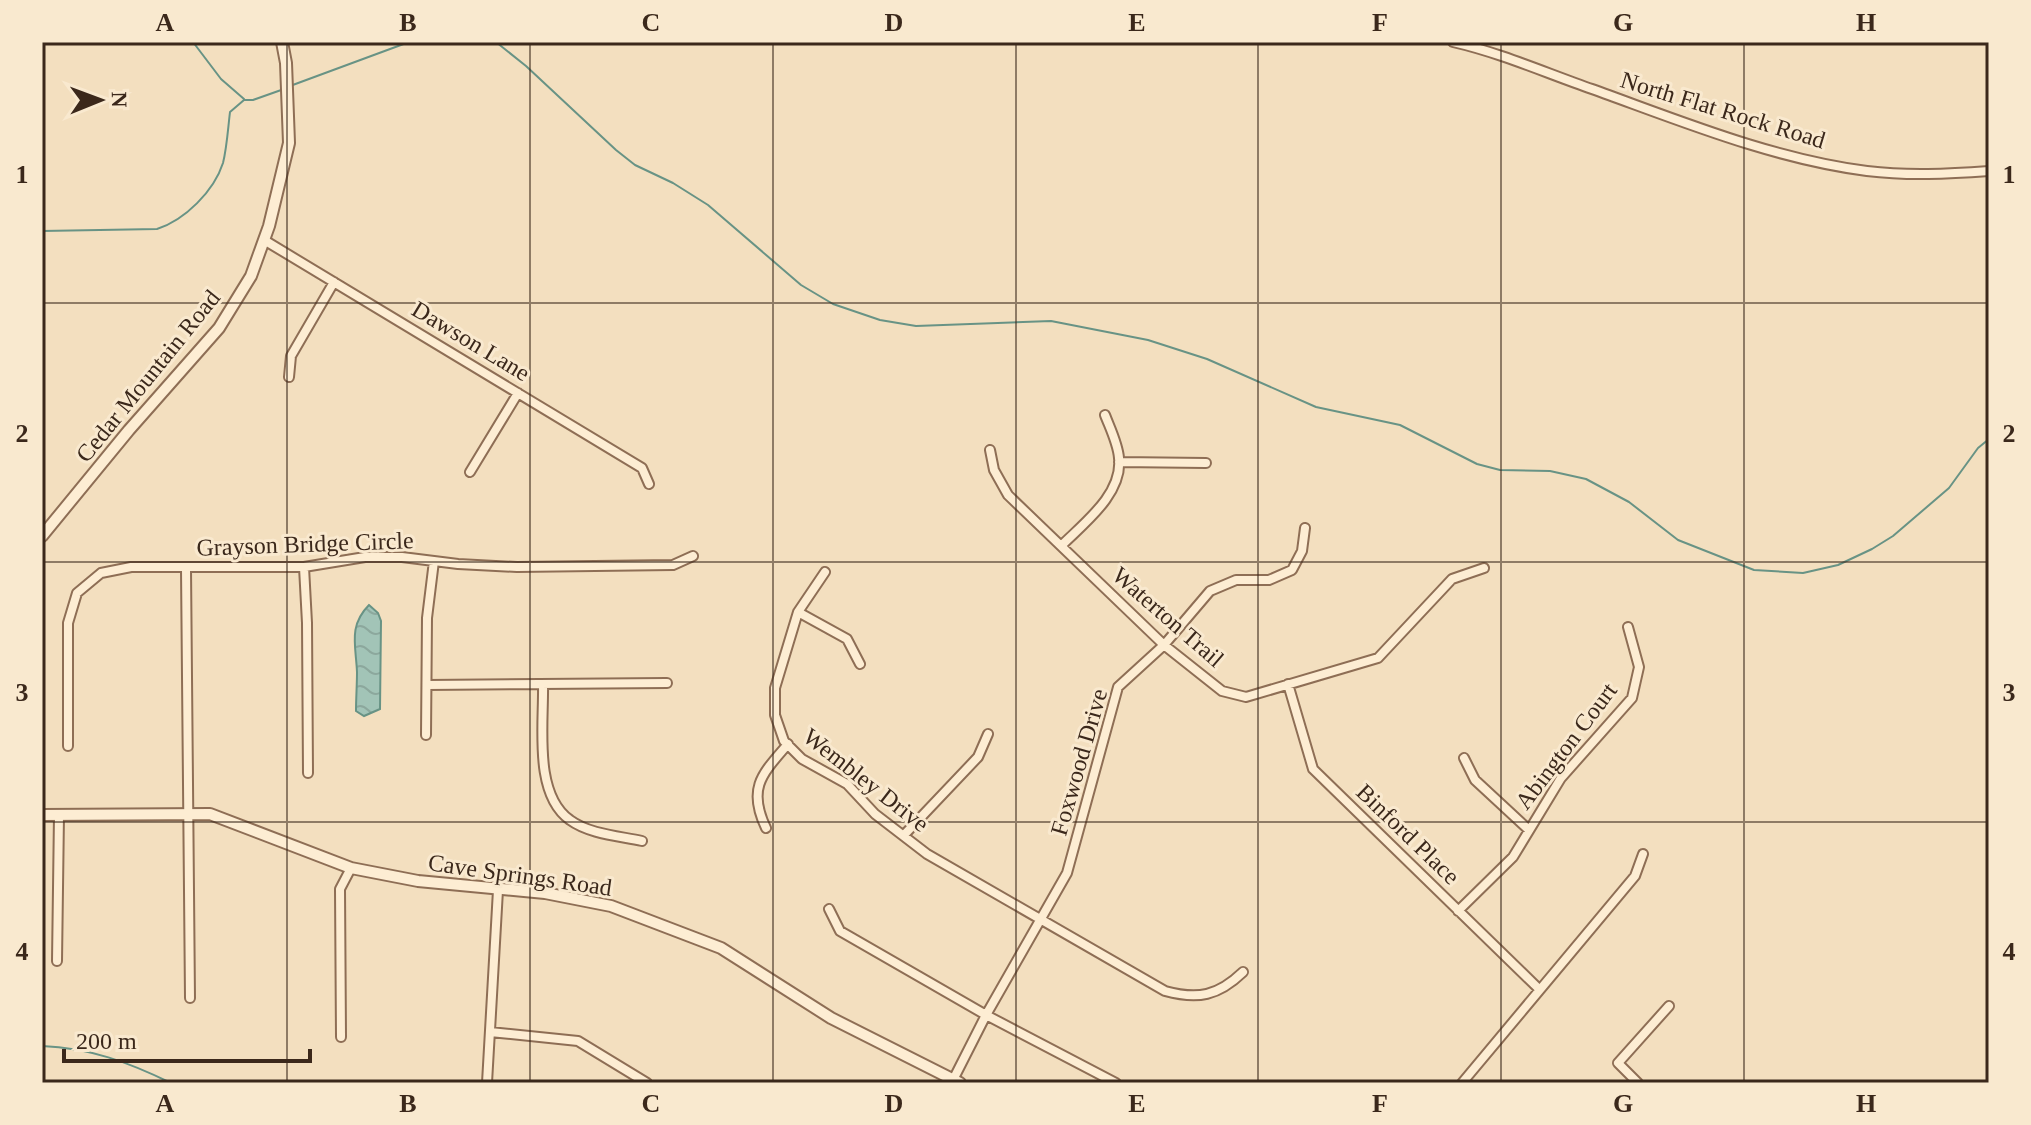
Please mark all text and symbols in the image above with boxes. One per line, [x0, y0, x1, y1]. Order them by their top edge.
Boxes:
text: A [156, 8, 175, 37]
text: B [399, 8, 417, 37]
text: C [642, 8, 660, 37]
text: D [885, 8, 903, 37]
text: E [1128, 8, 1146, 37]
text: F [1372, 8, 1388, 37]
text: G [1613, 8, 1633, 37]
text: H [1856, 8, 1876, 37]
north arrow [60, 60, 140, 140]
street label: North Flat Rock Road [1618, 66, 1828, 154]
text: N [107, 91, 132, 108]
text: 1 [16, 160, 29, 189]
text: 1 [2003, 160, 2016, 189]
street label: Cedar Mountain Road [71, 285, 225, 467]
street label: Dawson Lane [407, 296, 535, 386]
text: 2 [16, 419, 29, 448]
text: 2 [2003, 419, 2016, 448]
street label: Grayson Bridge Circle [196, 527, 414, 561]
street label: Waterton Trail [1107, 562, 1229, 673]
street label: Abington Court [1510, 677, 1622, 814]
text: 3 [16, 678, 29, 707]
text: 3 [2003, 678, 2016, 707]
street label: Foxwood Drive [1046, 686, 1112, 838]
street label: Wembley Drive [798, 723, 934, 837]
street label: Binford Place [1351, 779, 1465, 889]
street label: Cave Springs Road [426, 849, 614, 901]
text: 4 [16, 937, 29, 966]
text: 4 [2003, 937, 2016, 966]
scale bar [64, 1013, 310, 1063]
text: 200 m [76, 1028, 137, 1054]
text: A [156, 1089, 175, 1118]
text: B [399, 1089, 417, 1118]
text: C [642, 1089, 660, 1118]
text: D [885, 1089, 903, 1118]
text: E [1128, 1089, 1146, 1118]
text: F [1372, 1089, 1388, 1118]
text: G [1613, 1089, 1633, 1118]
text: H [1856, 1089, 1876, 1118]

